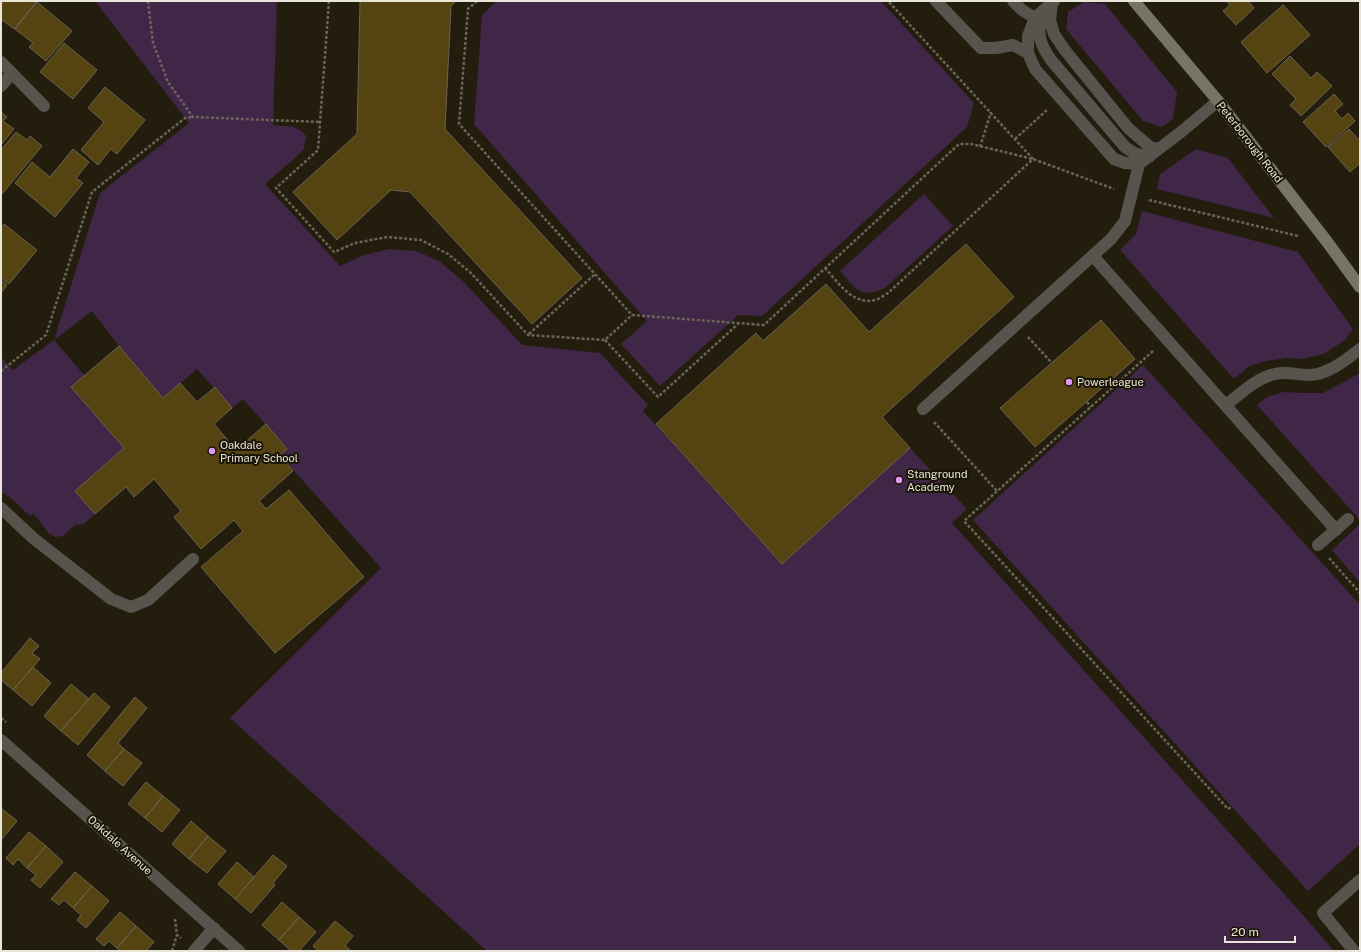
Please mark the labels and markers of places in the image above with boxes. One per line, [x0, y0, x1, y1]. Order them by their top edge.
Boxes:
place label: Powerleague [1077, 376, 1144, 388]
marker: Powerleague [1064, 377, 1074, 387]
place label: Oakdale Primary School [220, 439, 298, 464]
marker: Oakdale Primary School [207, 446, 217, 456]
place label: Stanground Academy [907, 468, 967, 493]
marker: Stanground Academy [894, 475, 904, 485]

